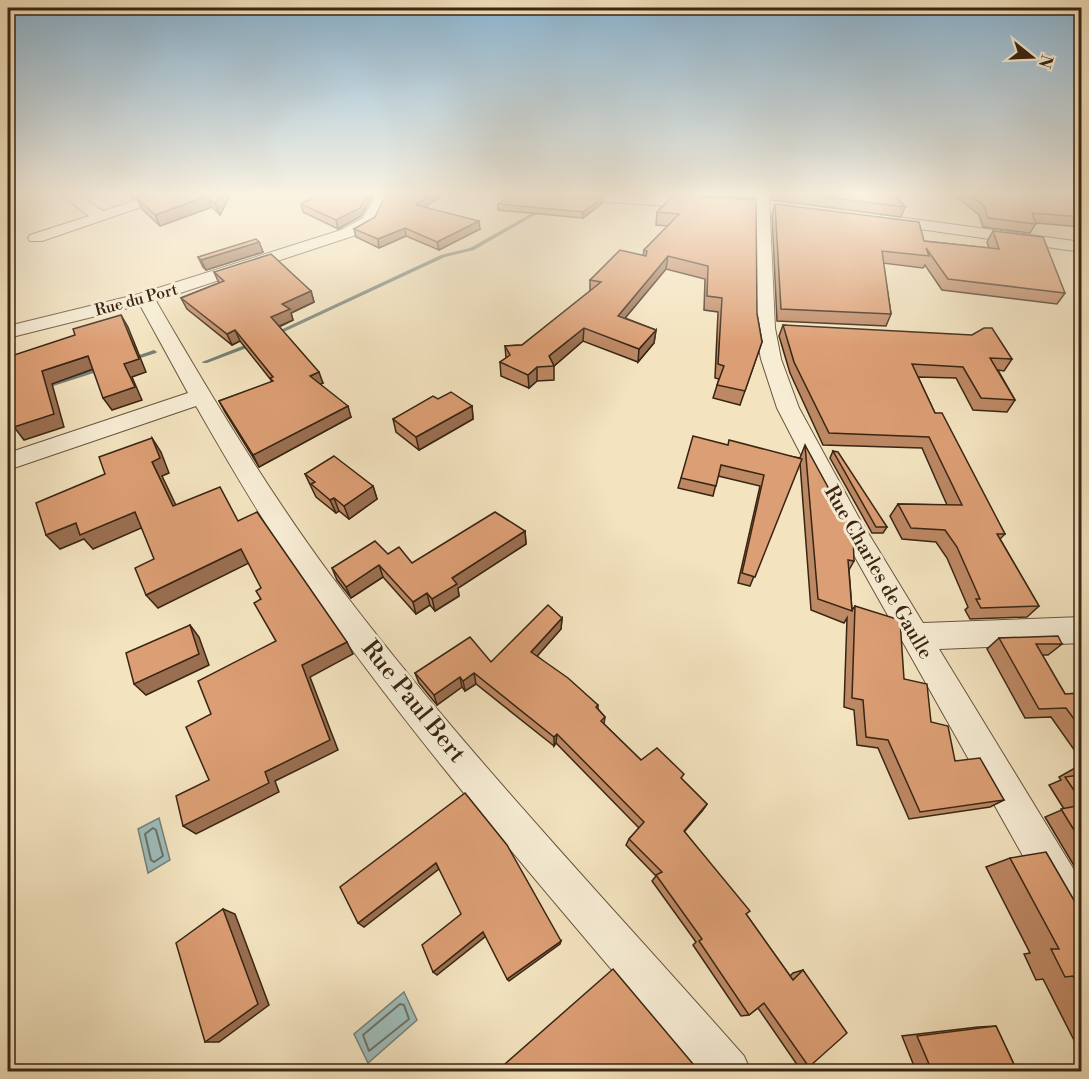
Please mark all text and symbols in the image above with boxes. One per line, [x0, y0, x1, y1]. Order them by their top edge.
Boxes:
north arrow [1002, 27, 1062, 87]
text: N [1034, 52, 1057, 71]
street label: Rue du Port [93, 279, 180, 321]
street label: Rue Charles de Gaulle [818, 482, 938, 664]
street label: Rue Paul Bert [355, 634, 472, 769]

